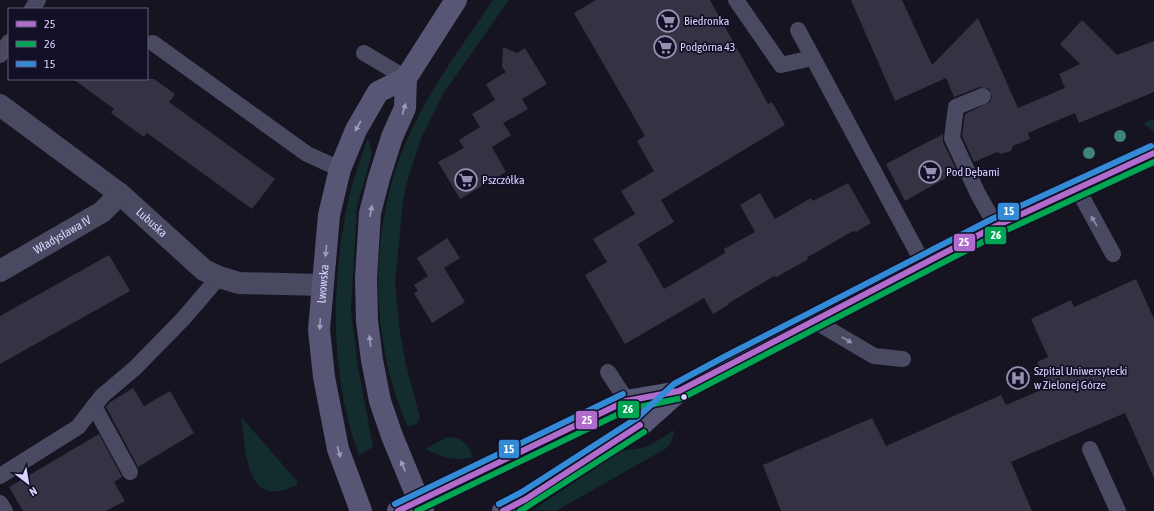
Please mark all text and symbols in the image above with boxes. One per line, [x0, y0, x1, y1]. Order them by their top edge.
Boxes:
legend [8, 8, 148, 80]
supermarket icon: Biedronka [655, 8, 681, 34]
place label: Biedronka [684, 14, 729, 28]
text: 25 [44, 17, 55, 31]
supermarket icon: Podgórna 43 [652, 34, 678, 60]
text: 26 [44, 37, 56, 51]
place label: Podgórna 43 [680, 40, 736, 54]
text: 15 [44, 57, 55, 71]
one-way arrow [401, 102, 407, 115]
one-way arrow [355, 120, 362, 132]
supermarket icon: Pod Dębami [917, 159, 943, 185]
place label: Pod Dębami [946, 165, 1000, 179]
supermarket icon: Pszczółka [453, 167, 479, 193]
place label: Pszczółka [482, 173, 525, 187]
line badge: 15 [997, 202, 1020, 221]
street label: Lubuska [133, 205, 170, 240]
one-way arrow [368, 205, 374, 217]
text: 15 [1004, 205, 1014, 217]
street label: Władysława IV [31, 213, 94, 257]
one-way arrow [1091, 215, 1098, 227]
line badge: 26 [984, 226, 1007, 245]
text: 26 [991, 229, 1001, 241]
line badge: 25 [953, 233, 976, 252]
text: 25 [959, 236, 969, 248]
one-way arrow [322, 245, 329, 257]
street label: Lwowska [314, 264, 332, 304]
one-way arrow [316, 318, 323, 330]
one-way arrow [367, 335, 373, 347]
one-way arrow [841, 336, 853, 343]
place label: Szpital Uniwersytecki w Zielonej Górze [1034, 364, 1127, 392]
hospital icon: Szpital Uniwersytecki w Zielonej Górze [1005, 365, 1031, 391]
unlabelled marker [679, 392, 689, 402]
line badge: 26 [617, 400, 640, 419]
text: 26 [623, 403, 633, 415]
line badge: 25 [575, 410, 598, 430]
text: 25 [582, 414, 592, 426]
line badge: 15 [498, 439, 520, 459]
text: 15 [504, 443, 514, 455]
one-way arrow [336, 446, 342, 458]
one-way arrow [400, 459, 406, 471]
north arrow [8, 463, 48, 503]
text: N [27, 485, 39, 498]

